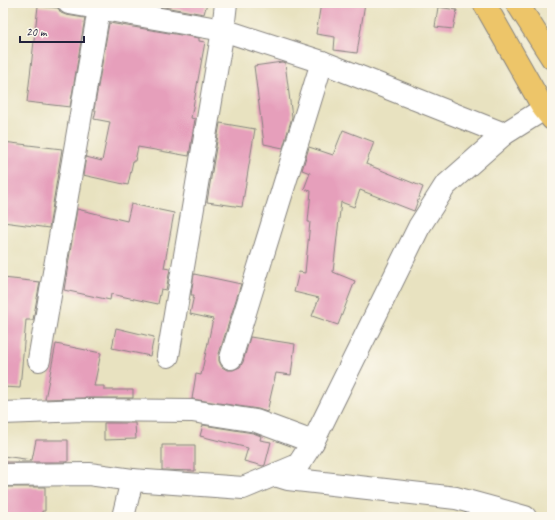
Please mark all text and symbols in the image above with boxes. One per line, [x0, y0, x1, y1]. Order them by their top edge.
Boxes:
scale bar [20, 18, 84, 44]
text: 20 m [26, 24, 48, 40]

